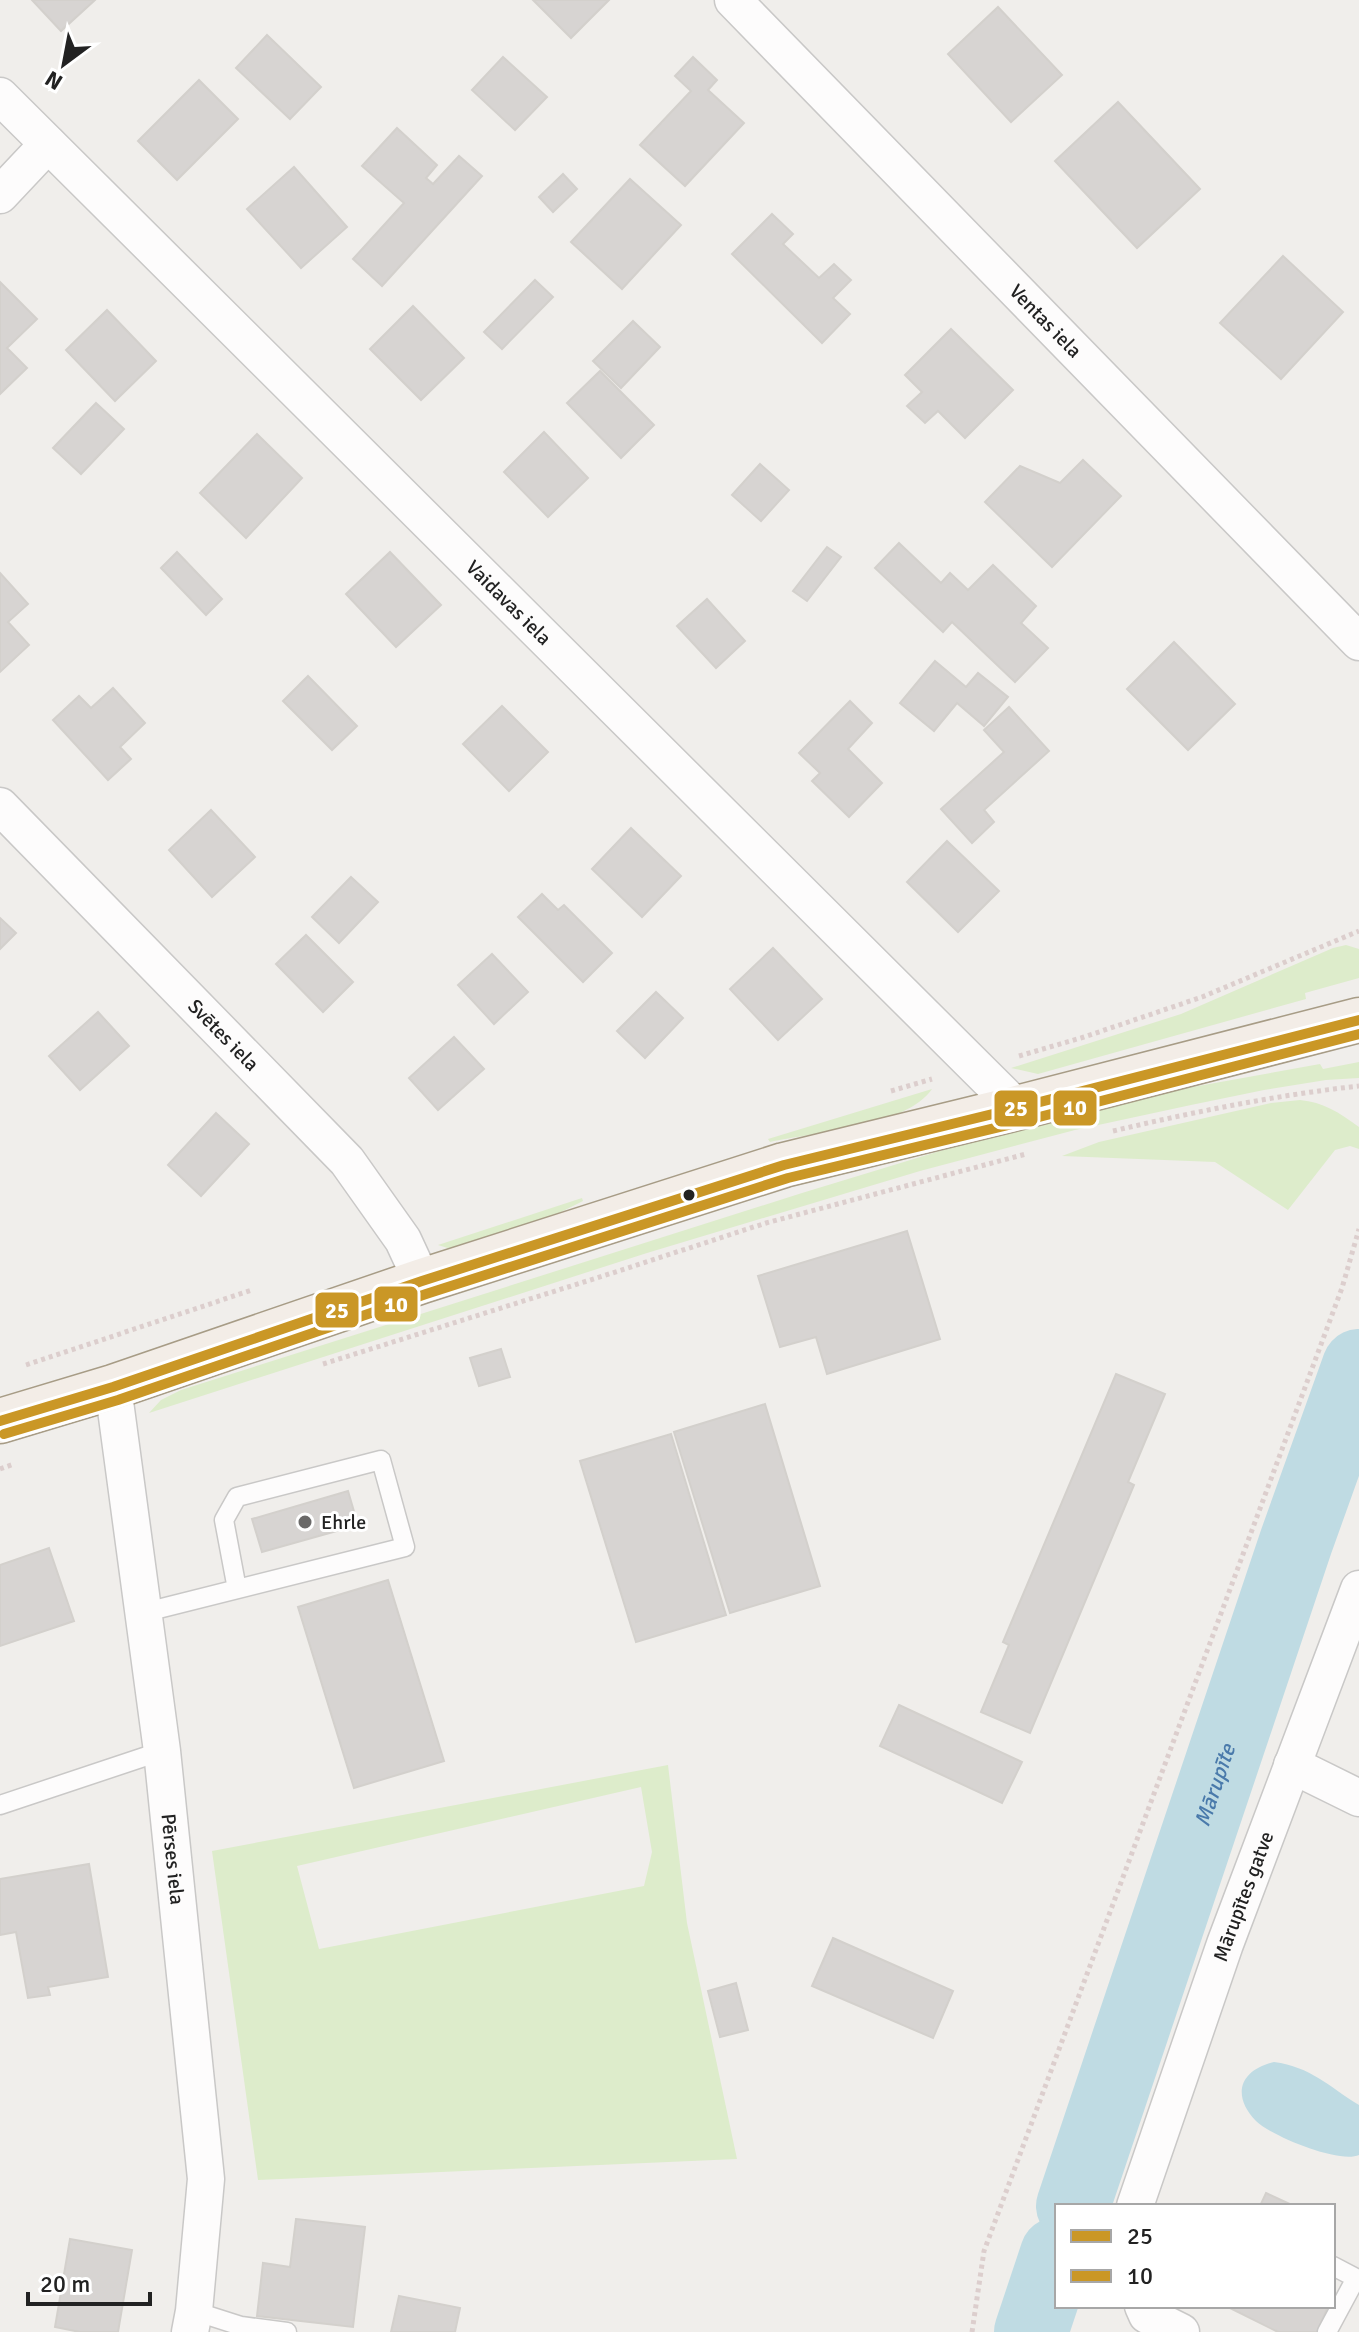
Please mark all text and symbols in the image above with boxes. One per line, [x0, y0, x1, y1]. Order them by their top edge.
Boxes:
north arrow [24, 24, 104, 104]
text: N [40, 65, 67, 96]
street label: Ventas iela [1004, 279, 1087, 363]
street label: Vaidavas iela [461, 555, 557, 650]
street label: Svētes iela [183, 994, 264, 1076]
line badge: 25 [993, 1089, 1039, 1128]
line badge: 10 [1052, 1089, 1098, 1127]
text: 10 [1063, 1094, 1087, 1121]
text: 25 [1004, 1095, 1028, 1122]
unlabelled marker [681, 1187, 697, 1203]
line badge: 10 [373, 1285, 419, 1323]
line badge: 25 [314, 1291, 360, 1329]
text: 10 [384, 1291, 408, 1318]
text: 25 [325, 1297, 349, 1324]
place label: Ehrle [321, 1510, 366, 1535]
marker: Ehrle [296, 1513, 314, 1531]
water label: Mārupīte [1188, 1740, 1241, 1830]
street label: Pērses iela [156, 1812, 190, 1906]
street label: Mārupītes gatve [1207, 1828, 1279, 1965]
legend [1055, 2204, 1335, 2308]
text: 25 [1127, 2221, 1153, 2251]
scale bar [28, 2256, 150, 2306]
text: 10 [1127, 2261, 1153, 2291]
text: 20 m [40, 2269, 90, 2299]

